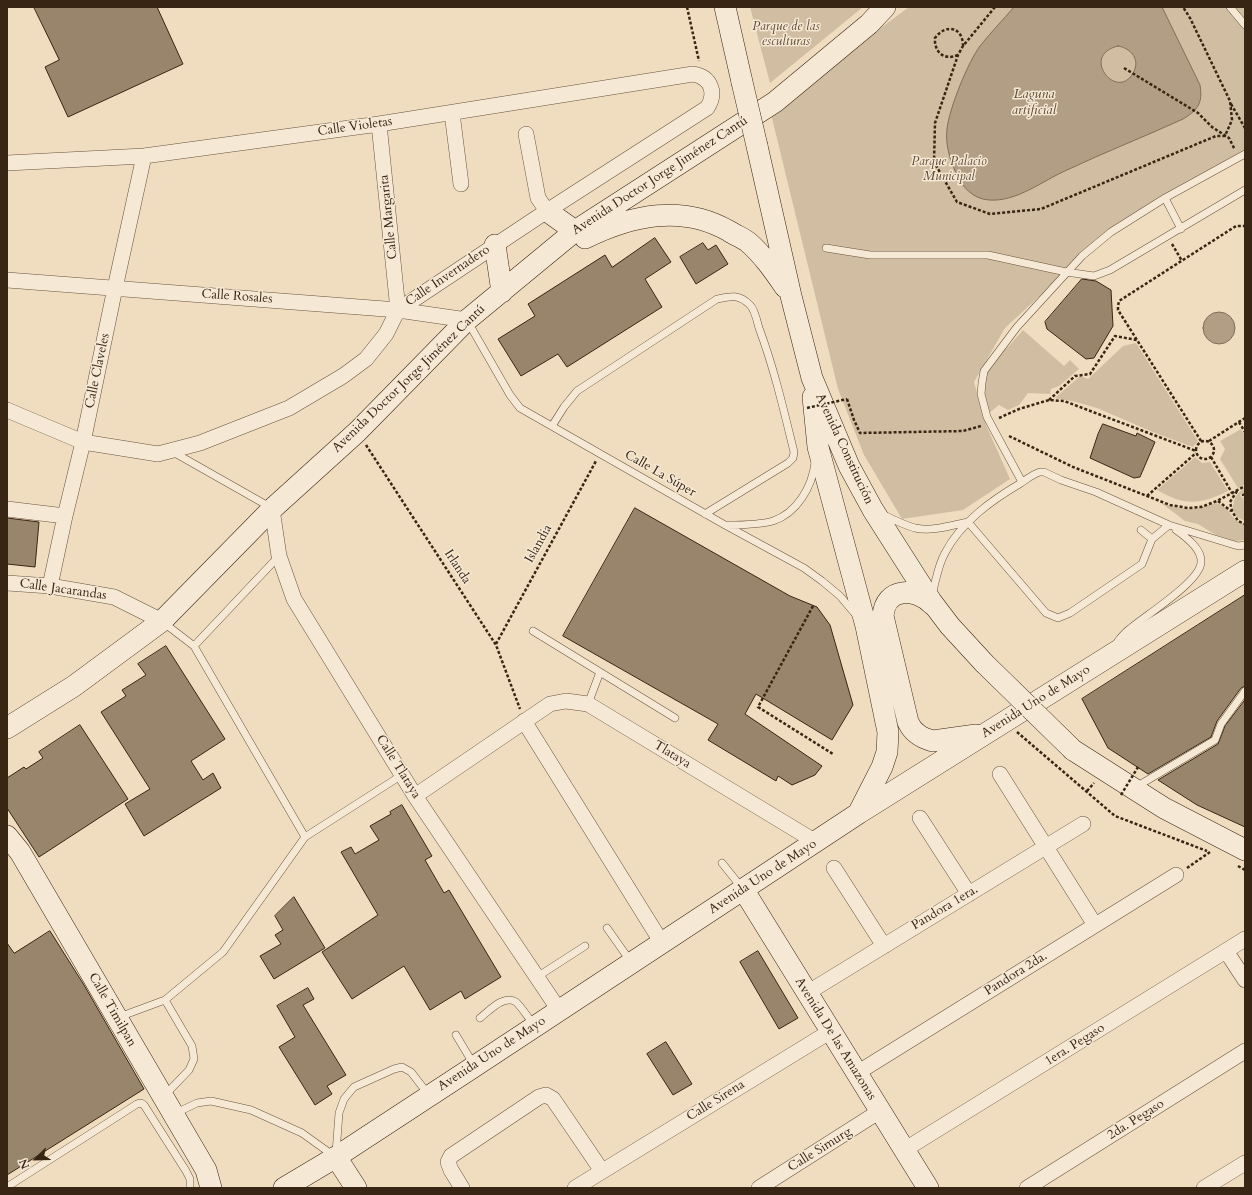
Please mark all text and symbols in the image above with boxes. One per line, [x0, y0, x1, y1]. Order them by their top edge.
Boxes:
park label: Parque de las esculturas [752, 19, 820, 50]
water label: Laguna artificial [1012, 87, 1056, 120]
street label: Avenida Doctor Jorge Jiménez Cantú [569, 113, 751, 239]
street label: Calle Violetas [317, 114, 393, 140]
park label: Parque Palacio Municipal [911, 154, 987, 185]
street label: Calle Margarita [377, 174, 401, 260]
street label: Calle Invernadero [403, 242, 493, 310]
street label: Calle Rosales [201, 287, 273, 307]
street label: Avenida Doctor Jorge Jiménez Cantú [329, 302, 489, 456]
street label: Calle Claveles [82, 332, 114, 410]
street label: Avenida Constitución [811, 391, 877, 507]
street label: Calle La Súper [622, 447, 698, 501]
street label: Islandia [522, 522, 556, 566]
street label: Irlanda [440, 547, 474, 587]
street label: Calle Jacarandas [18, 576, 108, 604]
street label: Avenida Uno de Mayo [979, 662, 1093, 742]
street label: Calle Tlataya [372, 732, 424, 802]
street label: Tlataya [651, 738, 693, 772]
street label: Avenida Uno de Mayo [706, 836, 820, 918]
street label: Pandora 1era. [909, 882, 981, 934]
street label: Pandora 2da. [982, 949, 1050, 999]
street label: Calle Timilpan [85, 970, 139, 1050]
street label: Avenida De las Amazonas [791, 975, 879, 1103]
street label: Avenida Uno de Mayo [435, 1013, 549, 1095]
street label: 1era. Pegaso [1042, 1020, 1108, 1070]
street label: Calle Sirena [684, 1077, 748, 1125]
street label: 2da. Pegaso [1105, 1096, 1167, 1144]
street label: Calle Simurg [785, 1124, 855, 1176]
north arrow [16, 1139, 56, 1179]
text: N [16, 1157, 33, 1171]

